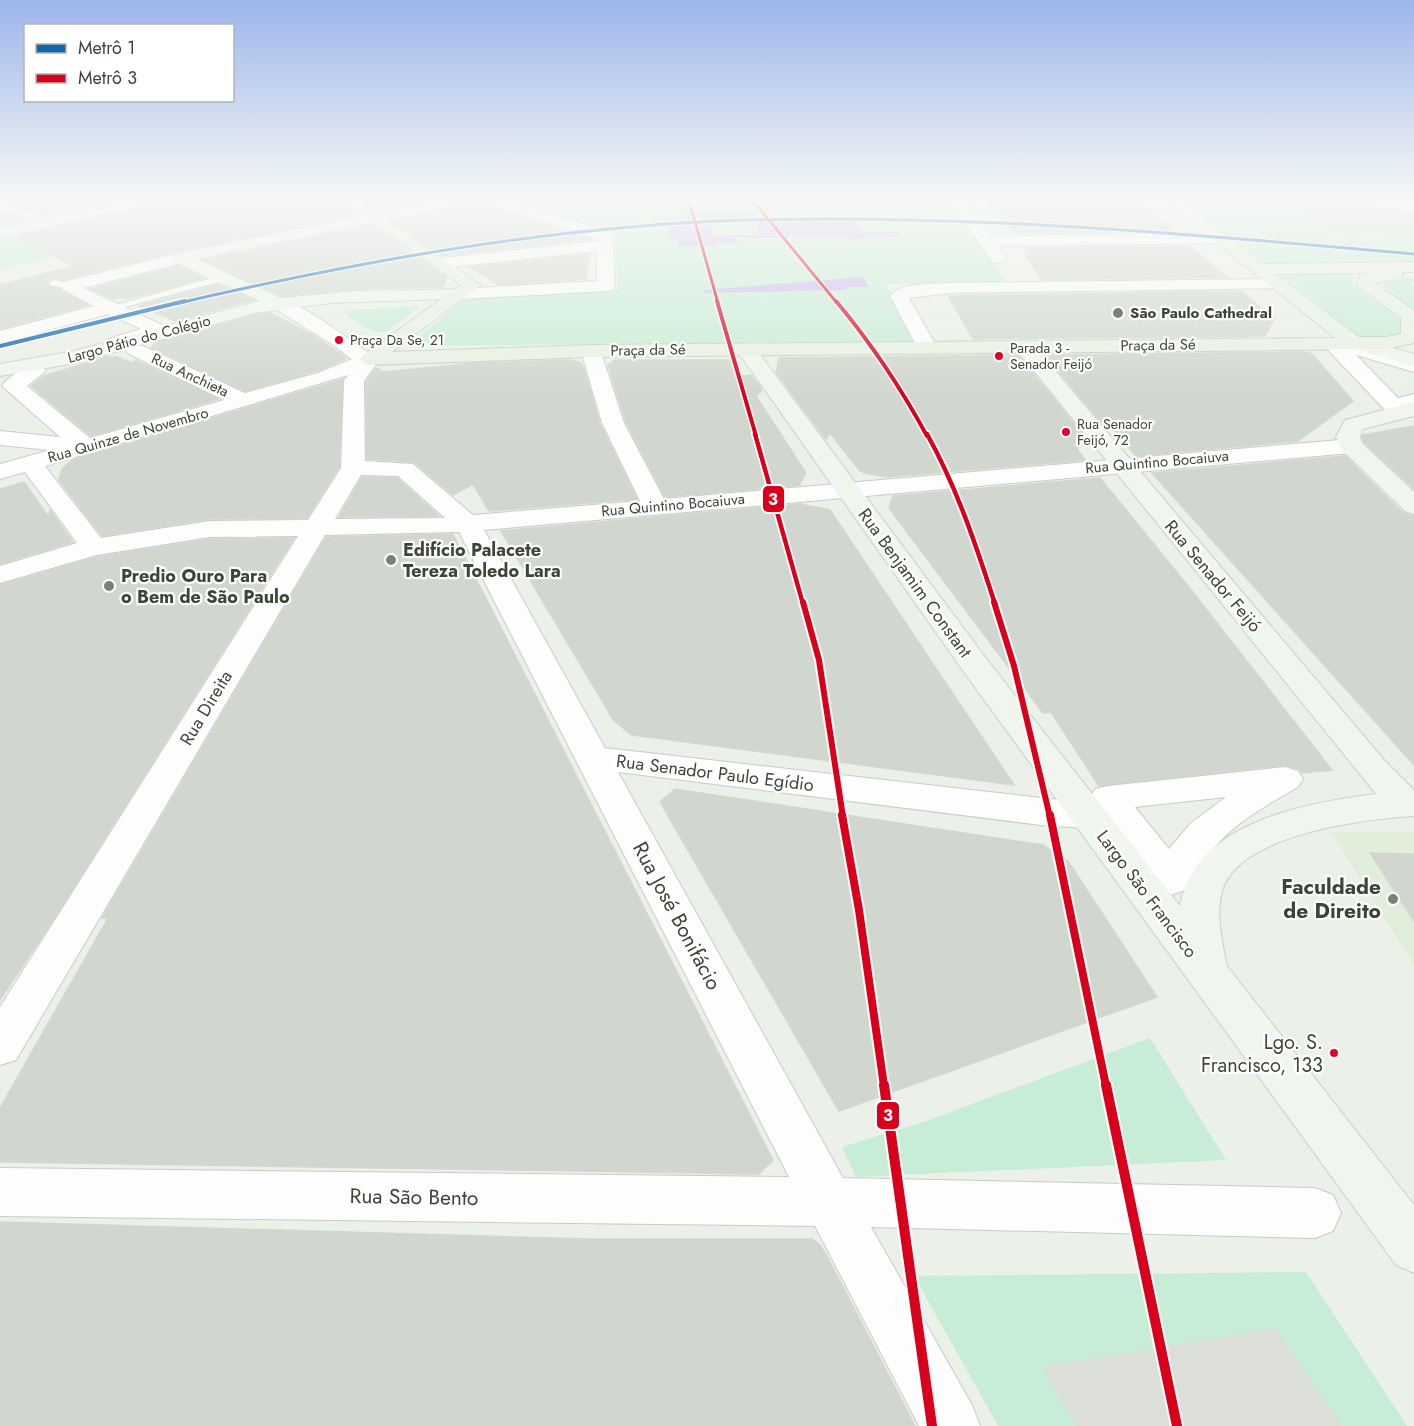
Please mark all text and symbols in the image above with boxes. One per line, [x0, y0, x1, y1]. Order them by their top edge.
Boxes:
legend [24, 24, 234, 102]
text: Metrô 1 [78, 35, 135, 61]
text: Metrô 3 [78, 65, 137, 91]
place label: São Paulo Cathedral [1130, 302, 1272, 324]
marker: São Paulo Cathedral [1111, 306, 1125, 320]
street label: Largo Pátio do Colégio [65, 309, 213, 369]
place label: Praça Da Se, 21 [350, 330, 444, 350]
street label: Praça da Sé [1120, 333, 1196, 357]
marker: Praça Da Se, 21 [333, 334, 345, 346]
street label: Praça da Sé [610, 338, 686, 362]
place label: Parada 3 - Senador Feijó [1010, 338, 1093, 374]
street label: Rua Anchieta [148, 347, 232, 403]
marker: Parada 3 - Senador Feijó [993, 350, 1005, 362]
street label: Rua Quinze de Novembro [45, 402, 211, 468]
place label: Rua Senador Feijó, 72 [1077, 414, 1153, 450]
marker: Rua Senador Feijó, 72 [1060, 426, 1072, 438]
street label: Rua Quintino Bocaiuva [1084, 445, 1230, 479]
line badge: 3 [762, 485, 785, 513]
street label: Rua Quintino Bocaiuva [600, 488, 746, 522]
text: 3 [768, 488, 778, 511]
street label: Rua Benjamim Constant [852, 503, 979, 664]
street label: Rua Senador Feijó [1158, 514, 1268, 638]
place label: Edifício Palacete Tereza Toledo Lara [403, 537, 561, 584]
marker: Edifício Palacete Tereza Toledo Lara [384, 553, 398, 567]
place label: Predio Ouro Para o Bem de São Paulo [121, 563, 290, 610]
marker: Predio Ouro Para o Bem de São Paulo [102, 579, 116, 593]
street label: Rua Direita [173, 666, 239, 750]
street label: Rua Senador Paulo Egídio [615, 748, 815, 798]
street label: Largo São Francisco [1090, 825, 1204, 963]
street label: Rua José Bonifácio [625, 837, 729, 995]
place label: Faculdade de Direito [1281, 872, 1381, 926]
marker: Faculdade de Direito [1386, 892, 1400, 906]
place label: Lgo. S. Francisco, 133 [1201, 1028, 1323, 1080]
marker: Lgo. S. Francisco, 133 [1328, 1047, 1340, 1059]
line badge: 3 [876, 1101, 900, 1130]
text: 3 [883, 1104, 893, 1127]
street label: Rua São Bento [349, 1181, 479, 1213]

